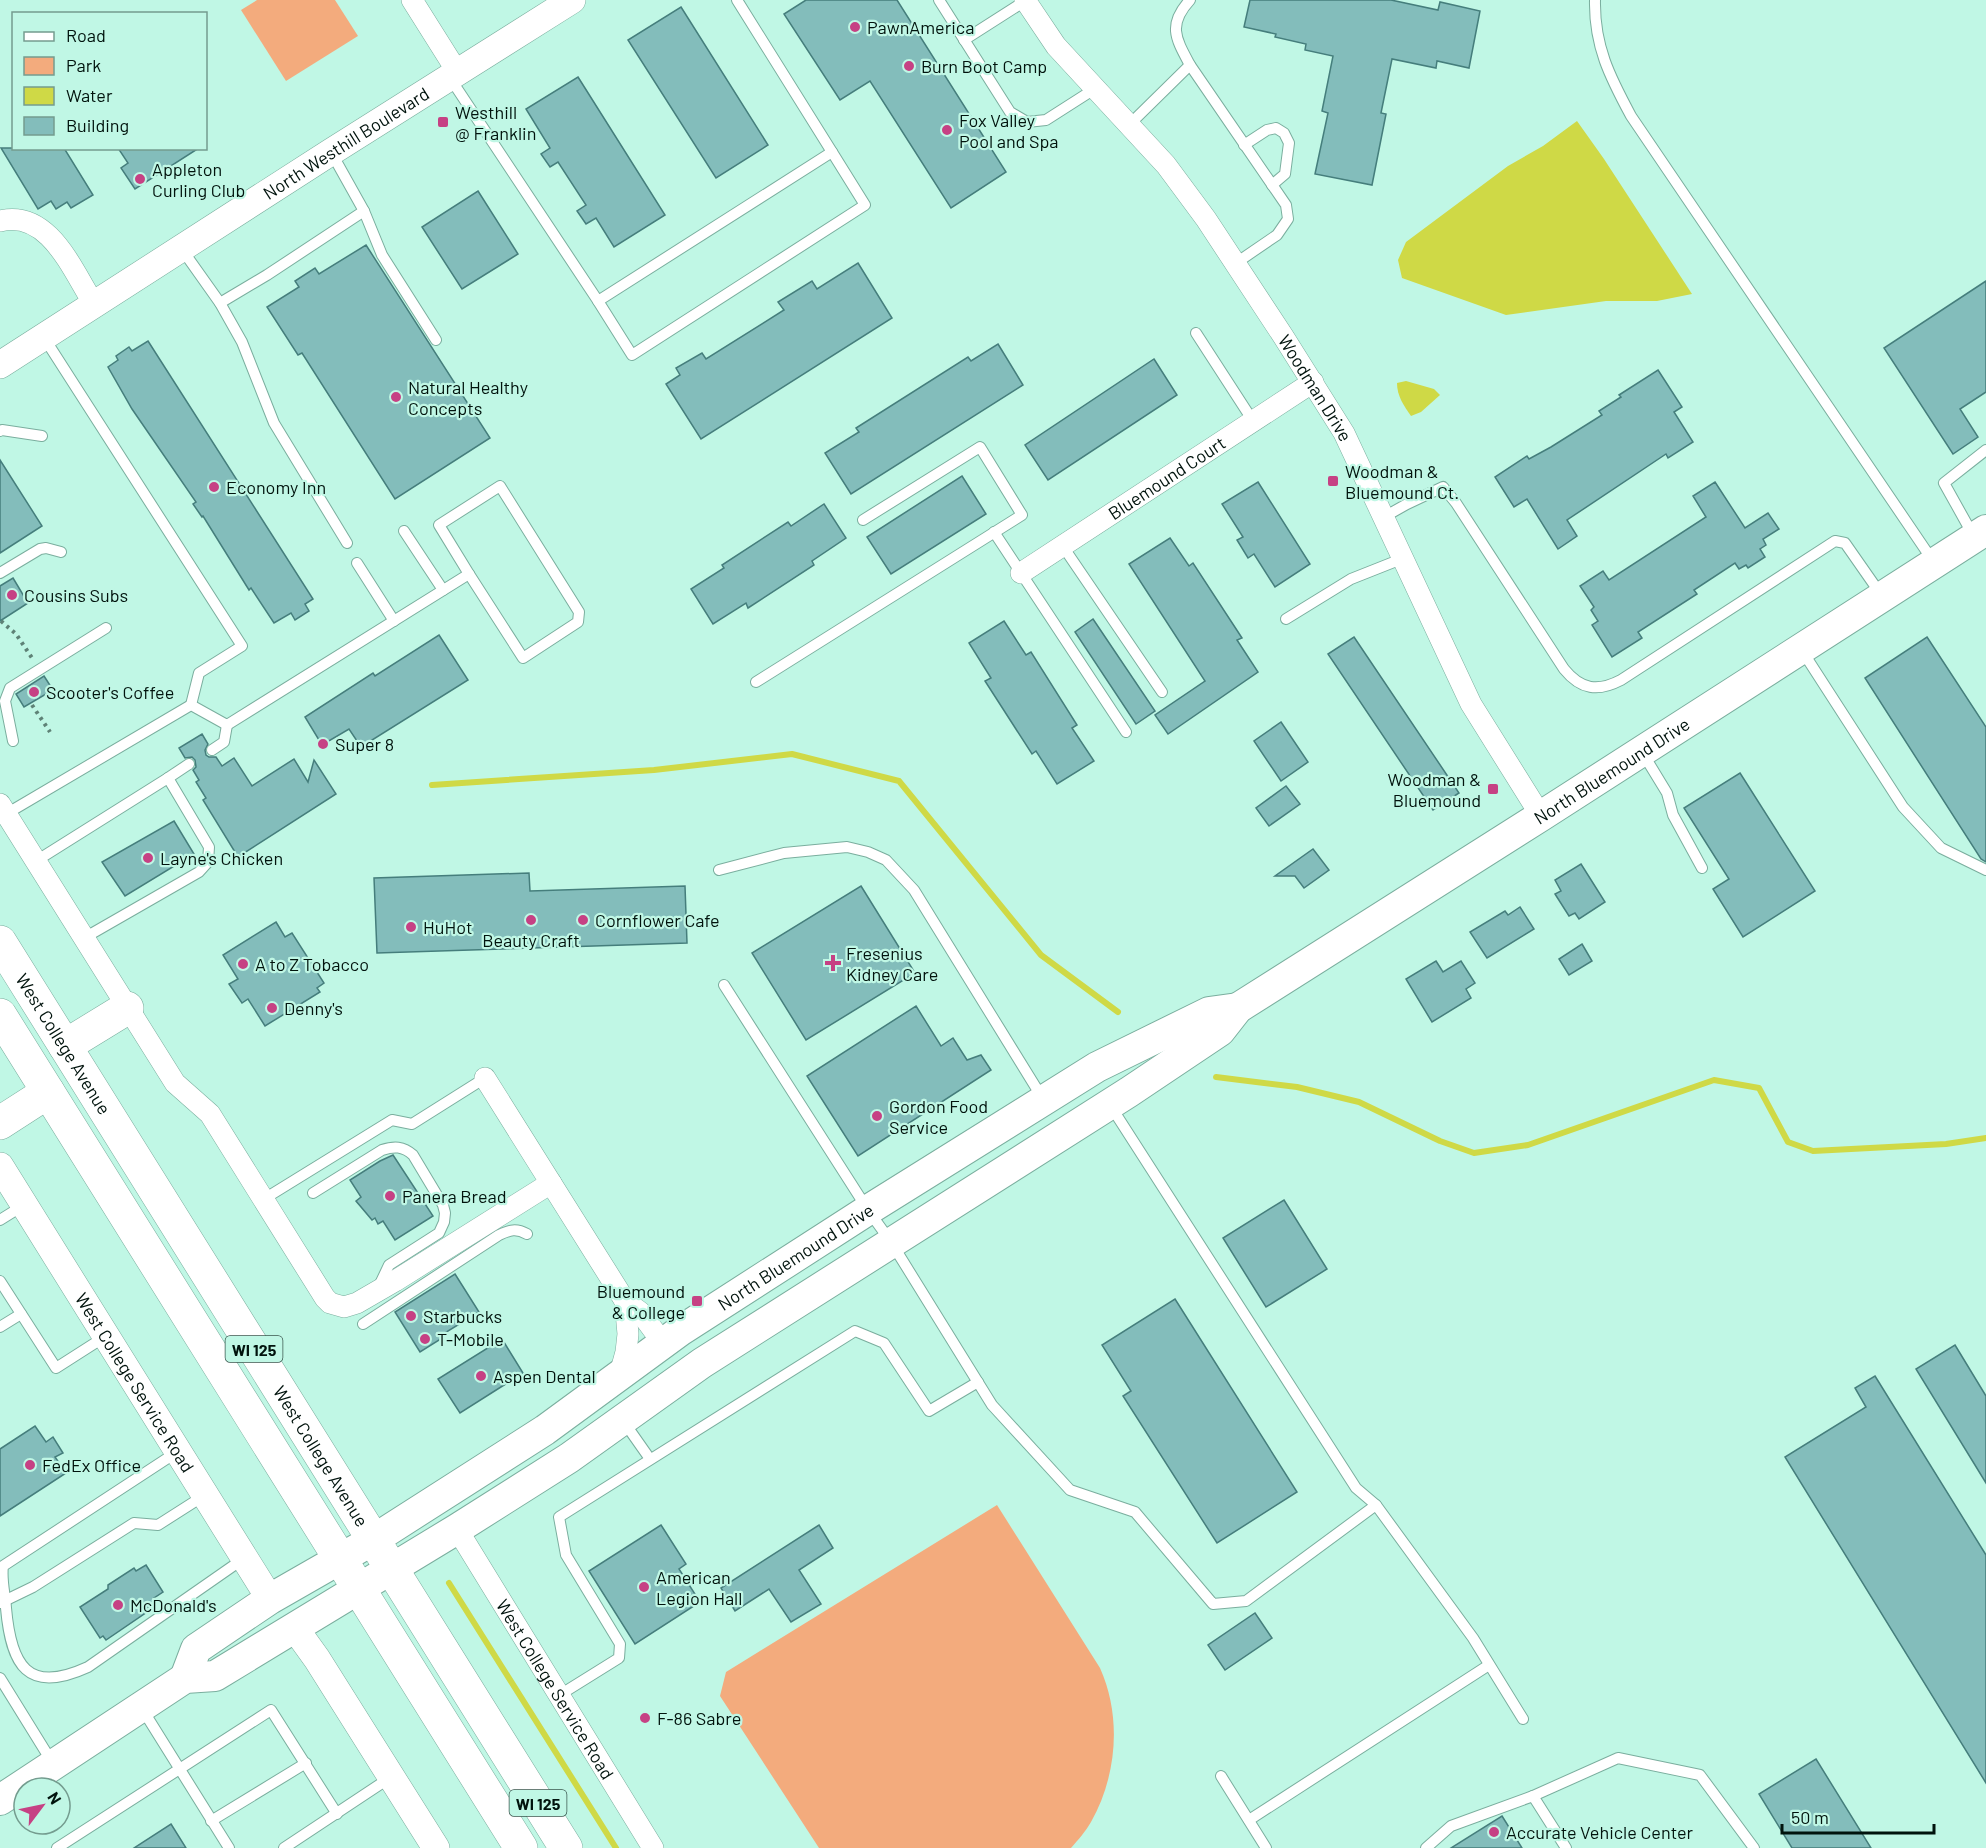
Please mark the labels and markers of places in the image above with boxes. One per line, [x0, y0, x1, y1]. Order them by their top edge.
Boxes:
place label: PawnAmerica [867, 16, 974, 38]
marker: PawnAmerica [848, 20, 862, 34]
place label: Burn Boot Camp [921, 55, 1047, 77]
marker: Burn Boot Camp [902, 59, 916, 73]
place label: Westhill @ Franklin [455, 101, 536, 144]
place label: Fox Valley Pool and Spa [959, 109, 1059, 152]
marker: Westhill @ Franklin [436, 115, 450, 129]
marker: Fox Valley Pool and Spa [940, 123, 954, 137]
place label: Appleton Curling Club [152, 158, 245, 201]
marker: Appleton Curling Club [133, 172, 147, 186]
place label: Natural Healthy Concepts [408, 376, 528, 419]
marker: Natural Healthy Concepts [389, 390, 403, 404]
place label: Woodman & Bluemound Ct. [1345, 460, 1459, 503]
marker: Woodman & Bluemound Ct. [1326, 474, 1340, 488]
place label: Economy Inn [226, 476, 326, 498]
marker: Economy Inn [207, 480, 221, 494]
place label: Cousins Subs [24, 584, 128, 606]
marker: Cousins Subs [5, 588, 19, 602]
place label: Scooter's Coffee [46, 681, 174, 703]
marker: Scooter's Coffee [27, 685, 41, 699]
place label: Super 8 [335, 733, 394, 755]
marker: Super 8 [316, 737, 330, 751]
place label: Woodman & Bluemound [1387, 768, 1481, 811]
marker: Woodman & Bluemound [1486, 782, 1500, 796]
place label: Layne's Chicken [160, 847, 283, 869]
marker: Layne's Chicken [141, 851, 155, 865]
place label: Cornflower Cafe [595, 909, 719, 931]
marker: Beauty Craft [524, 913, 538, 927]
marker: Cornflower Cafe [576, 913, 590, 927]
place label: HuHot [423, 916, 472, 938]
marker: HuHot [404, 920, 418, 934]
place label: Beauty Craft [482, 929, 580, 951]
place label: Fresenius Kidney Care [846, 942, 938, 985]
place label: A to Z Tobacco [255, 953, 369, 975]
marker: Fresenius Kidney Care [824, 954, 842, 972]
marker: A to Z Tobacco [236, 957, 250, 971]
place label: Denny's [284, 997, 343, 1019]
marker: Denny's [265, 1001, 279, 1015]
place label: Gordon Food Service [889, 1095, 988, 1138]
marker: Gordon Food Service [870, 1109, 884, 1123]
place label: Panera Bread [402, 1185, 507, 1207]
marker: Panera Bread [383, 1189, 397, 1203]
place label: Bluemound & College [597, 1280, 685, 1323]
marker: Bluemound & College [690, 1294, 704, 1308]
place label: Starbucks [423, 1305, 502, 1327]
marker: Starbucks [404, 1309, 418, 1323]
place label: T-Mobile [437, 1328, 504, 1350]
marker: T-Mobile [418, 1332, 432, 1346]
place label: Aspen Dental [493, 1365, 596, 1387]
marker: Aspen Dental [474, 1369, 488, 1383]
place label: FedEx Office [42, 1454, 141, 1476]
marker: FedEx Office [23, 1458, 37, 1472]
place label: American Legion Hall [656, 1566, 742, 1609]
marker: American Legion Hall [637, 1580, 651, 1594]
place label: McDonald's [130, 1594, 217, 1616]
marker: McDonald's [111, 1598, 125, 1612]
place label: F-86 Sabre [657, 1707, 741, 1729]
marker: F-86 Sabre [638, 1711, 652, 1725]
place label: Accurate Vehicle Center [1506, 1821, 1694, 1843]
marker: Accurate Vehicle Center [1487, 1825, 1501, 1839]

